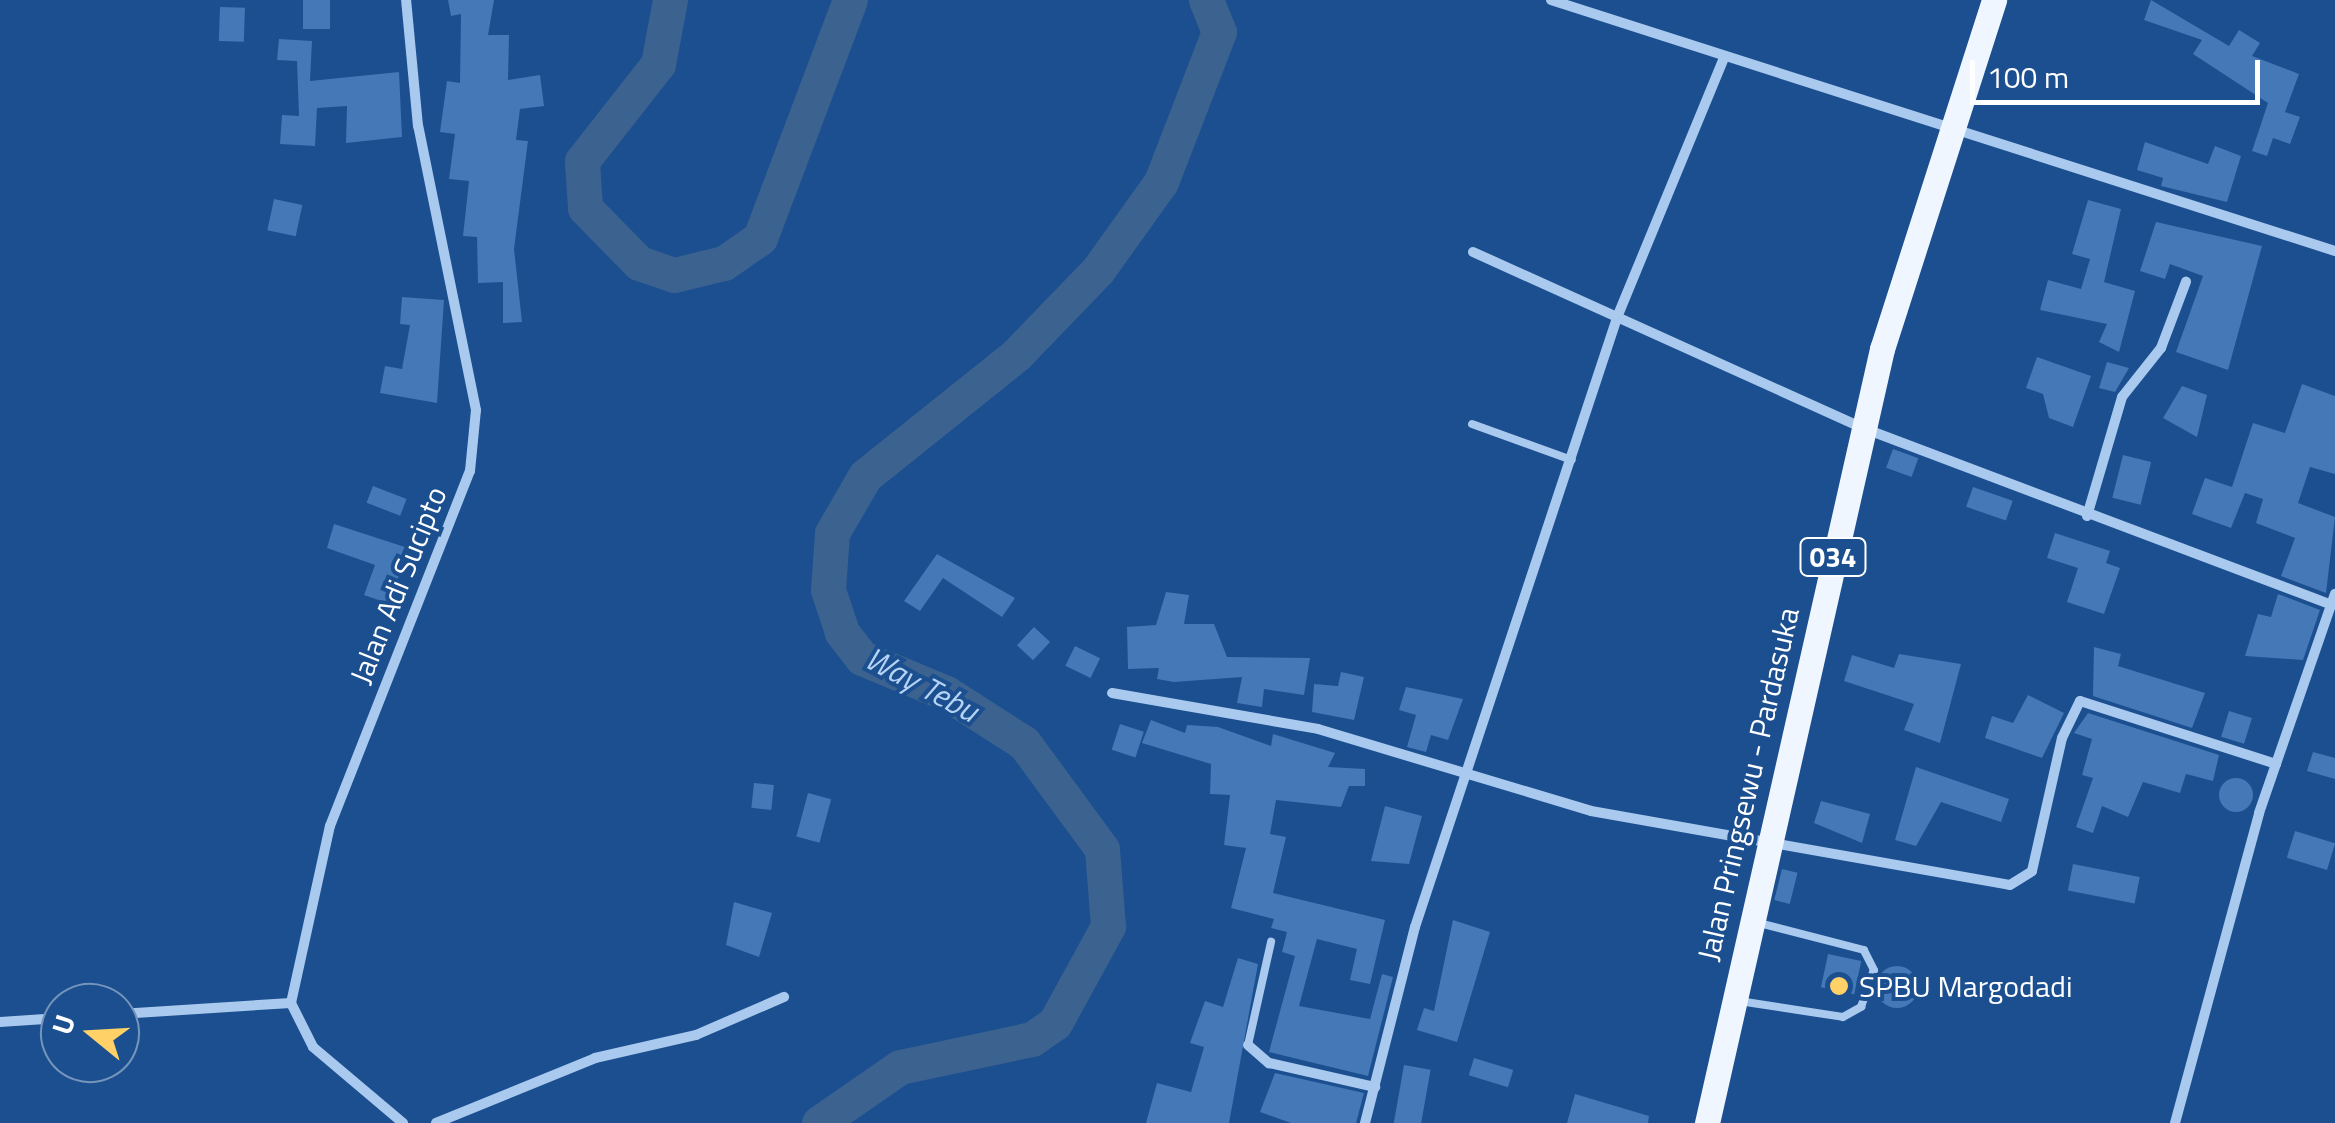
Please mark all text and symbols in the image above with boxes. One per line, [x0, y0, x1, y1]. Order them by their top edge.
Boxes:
scale bar [1975, 40, 2265, 102]
text: 100 m [1987, 54, 2069, 100]
street label: Jalan Adi Sucipto [342, 481, 454, 689]
road number: 034 [1798, 534, 1868, 580]
street label: Jalan Pringsewu - Pardasuka [1690, 604, 1806, 964]
water label: Way Tebu [859, 638, 985, 730]
place label: SPBU Margodadi [1859, 968, 2072, 1004]
marker: SPBU Margodadi [1828, 975, 1850, 997]
north arrow [40, 983, 140, 1083]
text: U [40, 1009, 86, 1040]

